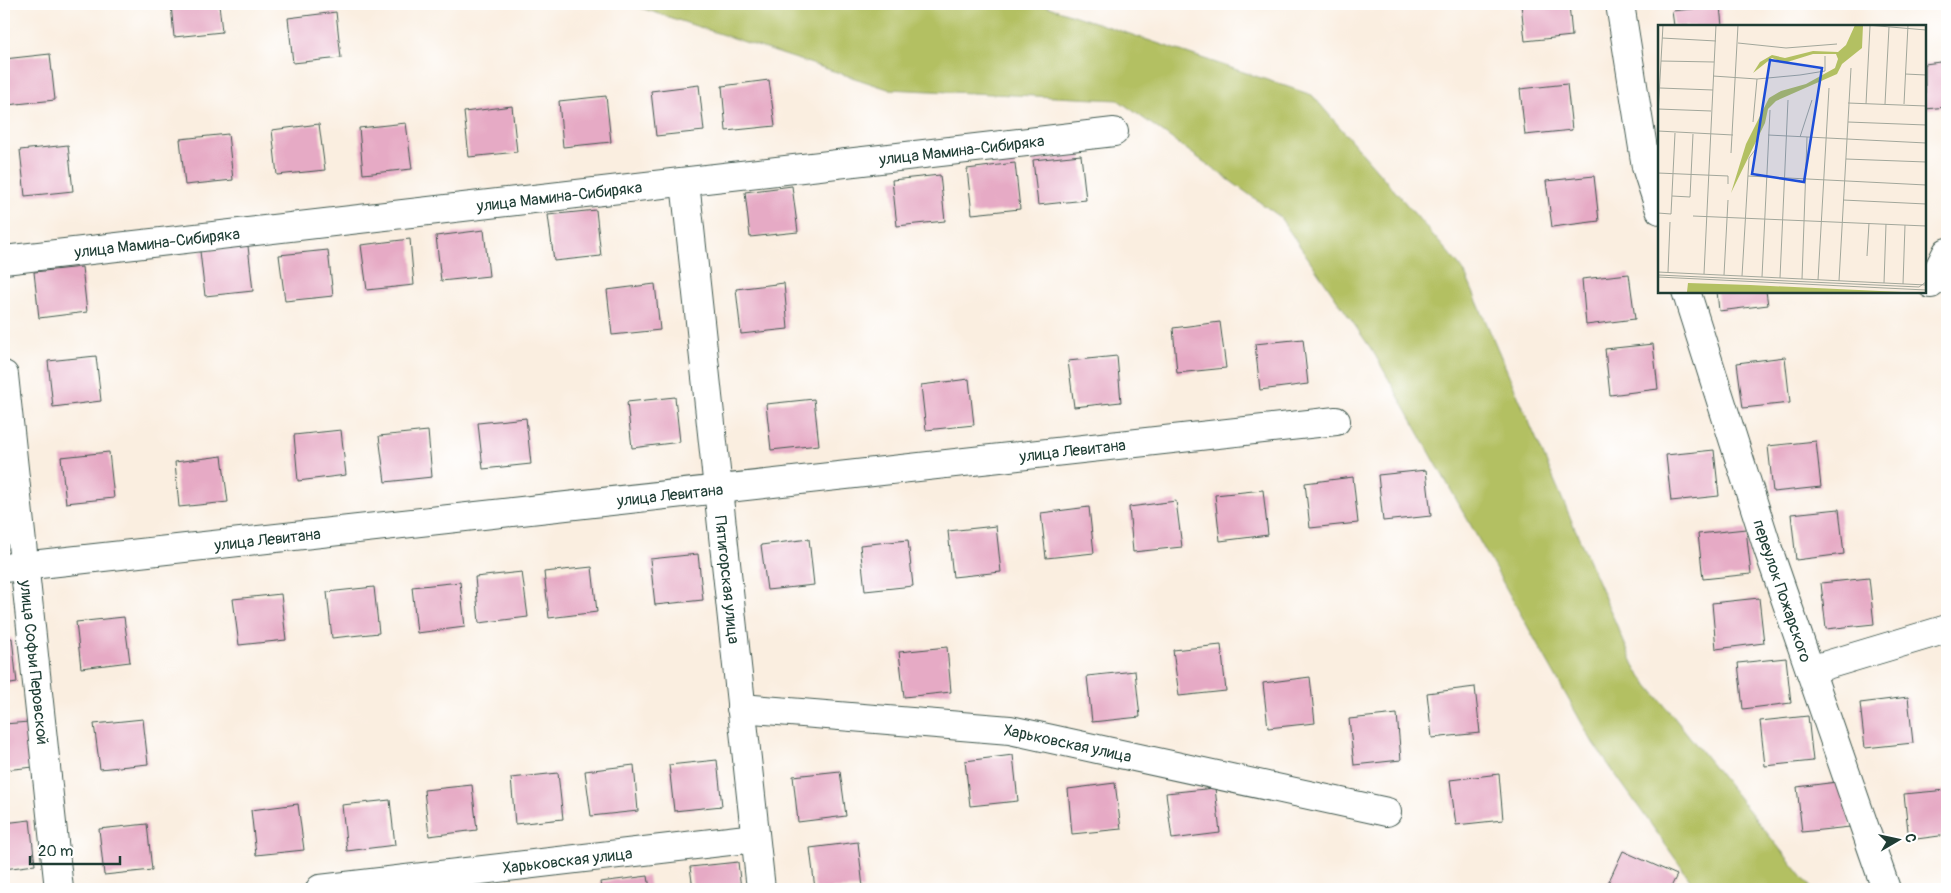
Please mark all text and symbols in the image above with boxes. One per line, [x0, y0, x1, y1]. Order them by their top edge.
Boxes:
inset map [1658, 25, 1926, 292]
street label: улица Мамина-Сибиряка [877, 131, 1046, 170]
street label: улица Мамина-Сибиряка [475, 177, 643, 217]
street label: улица Мамина-Сибиряка [72, 224, 241, 263]
street label: улица Левитана [1017, 435, 1127, 467]
street label: улица Левитана [615, 480, 724, 511]
street label: Пятигорская улица [710, 515, 744, 645]
street label: переулок Пожарского [1748, 517, 1816, 666]
street label: улица Левитана [212, 524, 322, 556]
street label: улица Софьи Перовской [15, 578, 52, 746]
street label: Харьковская улица [1003, 721, 1133, 767]
north arrow [1874, 816, 1924, 866]
text: С [1901, 832, 1919, 844]
scale bar [30, 833, 120, 865]
text: 20 m [38, 842, 73, 861]
street label: Харьковская улица [501, 843, 633, 879]

